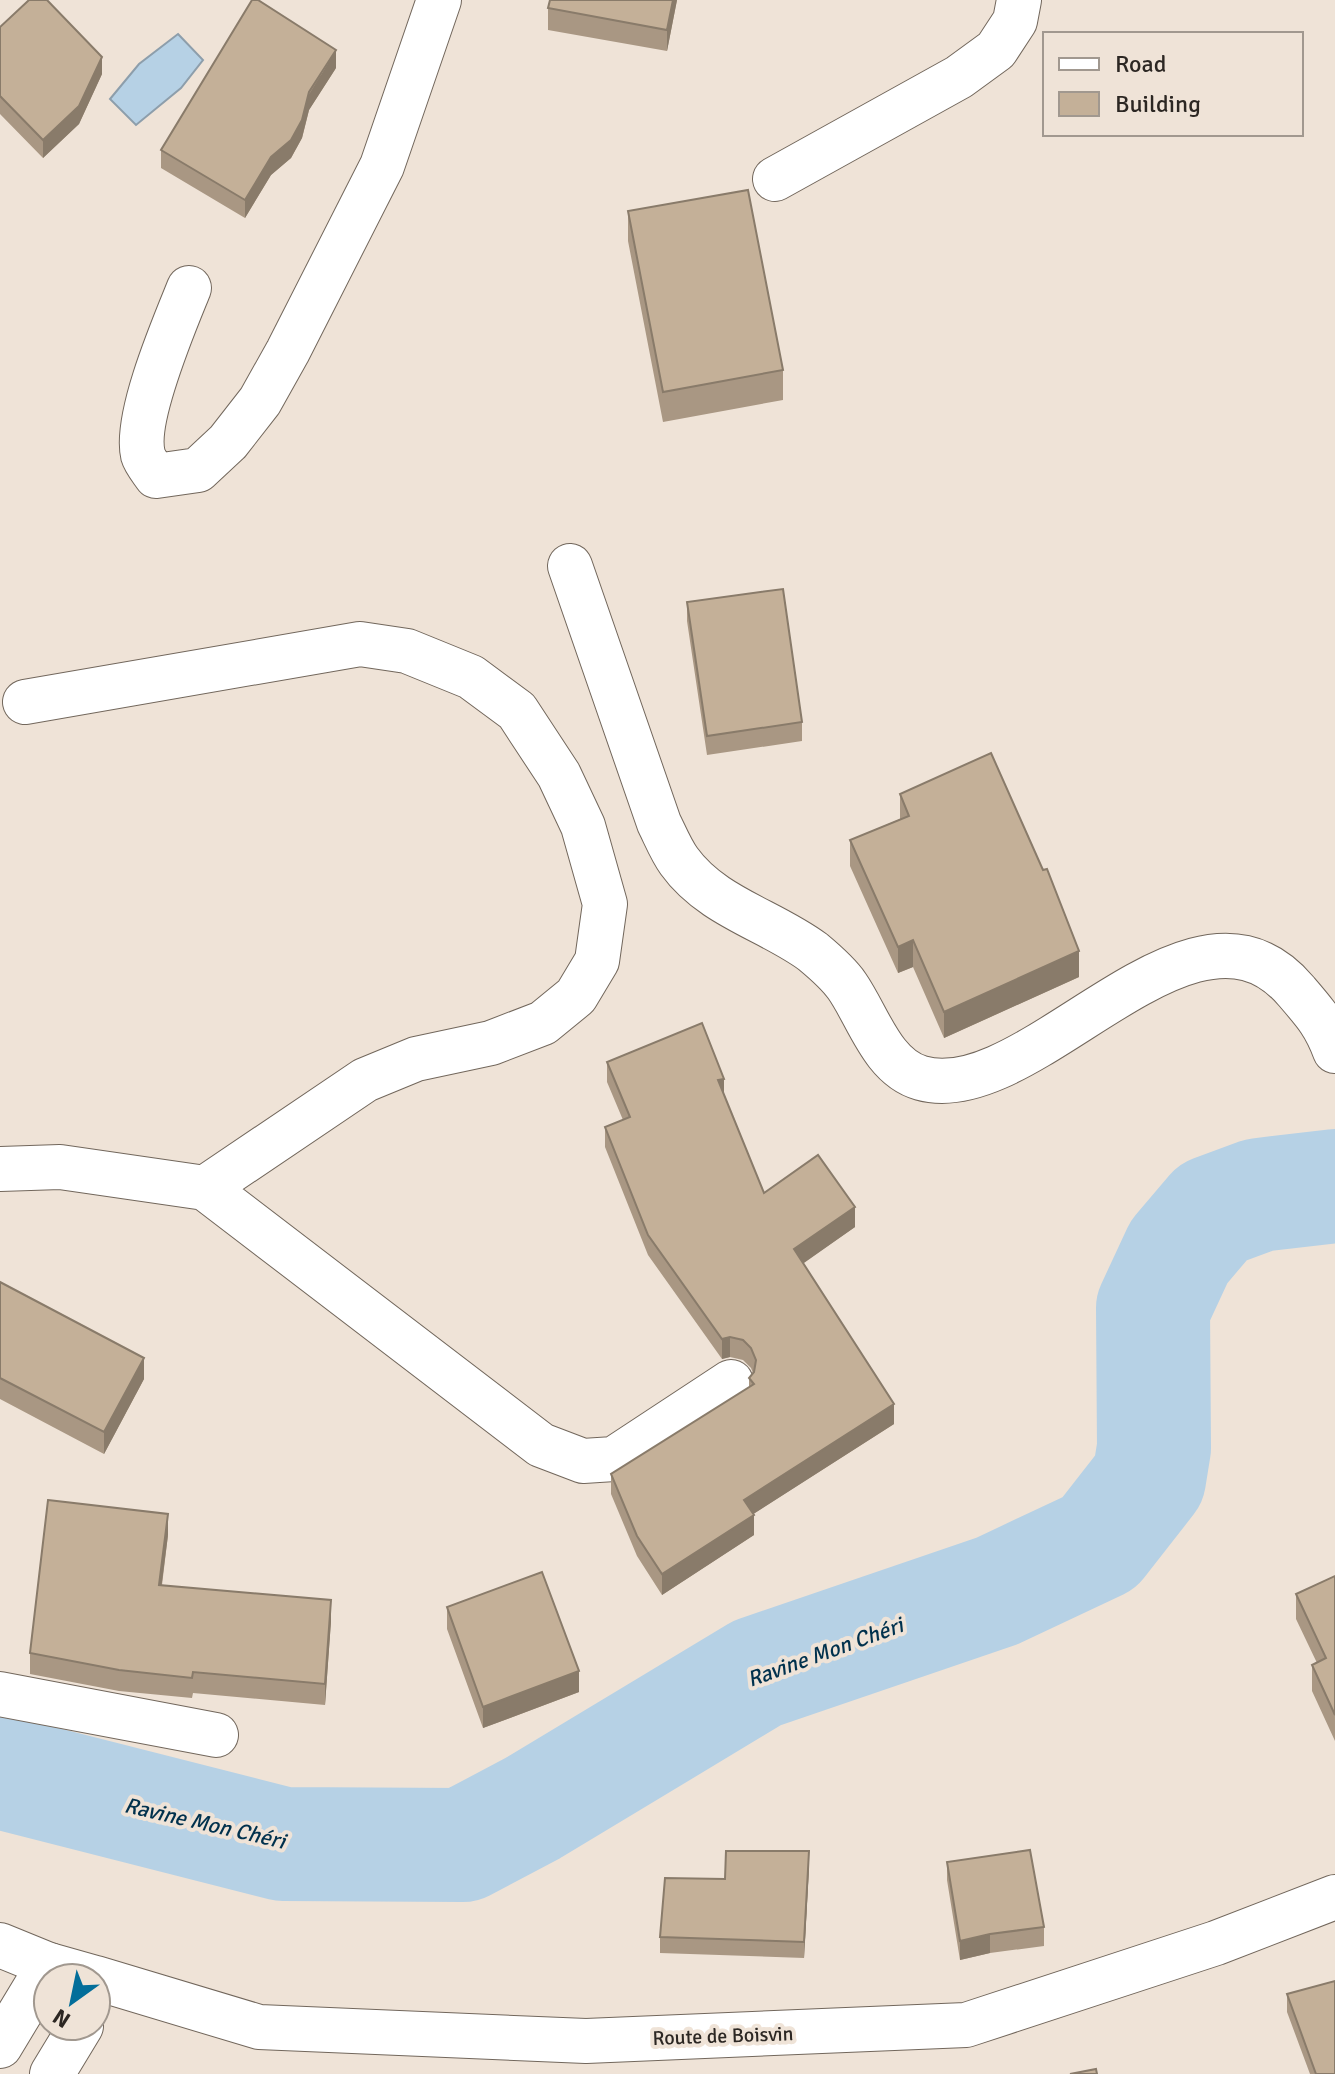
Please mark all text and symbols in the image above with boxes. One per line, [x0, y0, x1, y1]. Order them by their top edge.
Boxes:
legend [1043, 32, 1303, 136]
text: Road [1115, 49, 1166, 79]
text: Building [1115, 89, 1201, 119]
water label: Ravine Mon Chéri [743, 1611, 909, 1693]
water label: Ravine Mon Chéri [122, 1791, 290, 1855]
north arrow [32, 1962, 112, 2042]
text: N [48, 2003, 75, 2034]
street label: Route de Boisvin [652, 2021, 794, 2051]

